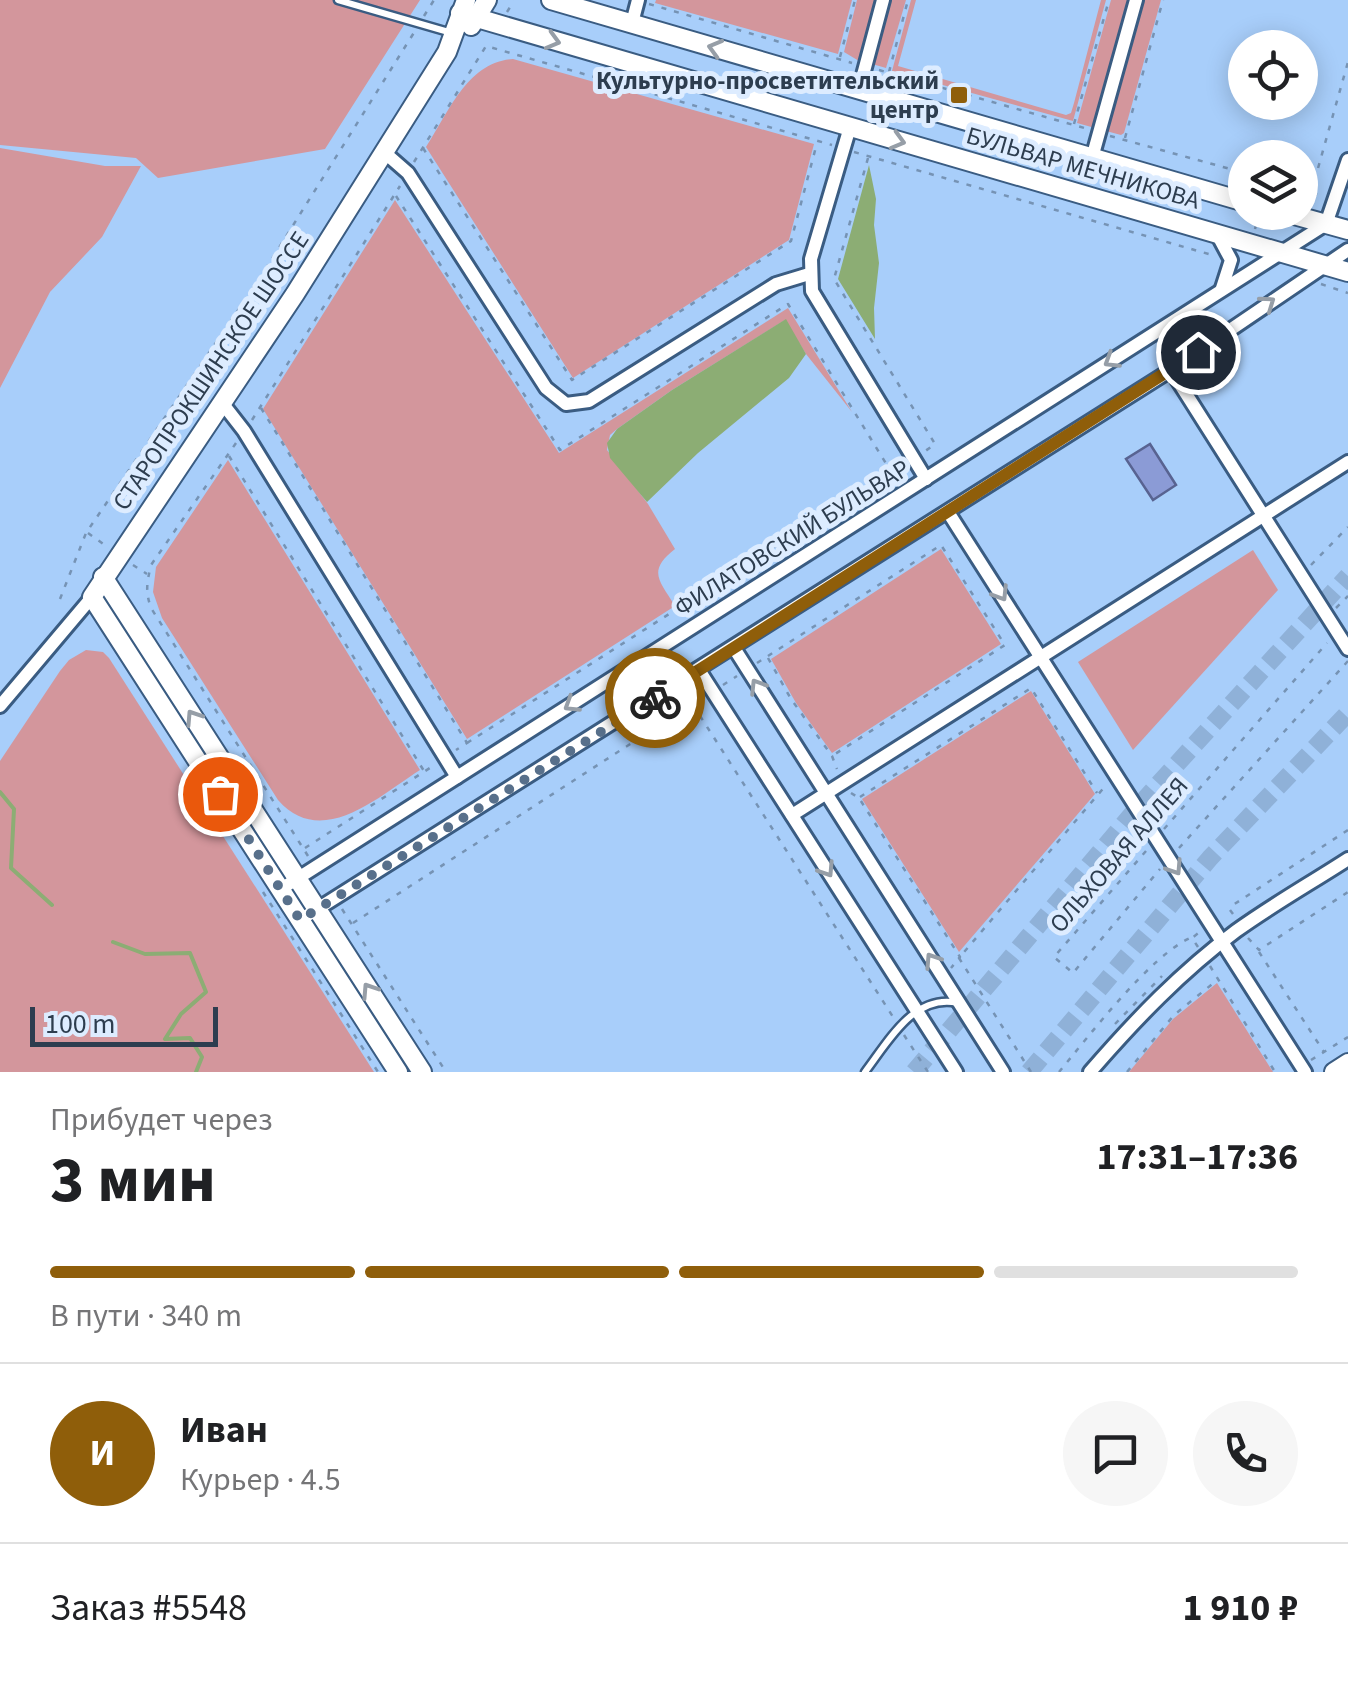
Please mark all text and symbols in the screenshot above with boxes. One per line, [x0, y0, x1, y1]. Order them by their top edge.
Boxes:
one-way arrow [543, 30, 561, 51]
map controls [1228, 30, 1318, 230]
button: locate [1228, 30, 1318, 120]
one-way arrow [707, 39, 724, 60]
place label: Культурно-просветительский центр [596, 63, 939, 128]
marker: Культурно-просветительский центр [948, 84, 970, 106]
street label: БУЛЬВАР МЕЧНИКОВА [962, 117, 1204, 219]
one-way arrow [889, 129, 906, 150]
button: layers [1228, 140, 1318, 230]
street label: СТАРОПРОКШИНСКОЕ ШОССЕ [104, 224, 318, 518]
one-way arrow [1257, 297, 1276, 315]
pin [1156, 310, 1241, 395]
icon: home [1171, 325, 1226, 380]
one-way arrow [1103, 349, 1121, 368]
street label: ФИЛАТОВСКИЙ БУЛЬВАР [667, 451, 917, 625]
one-way arrow [988, 583, 1007, 601]
courier [605, 648, 705, 748]
icon: bike [628, 671, 683, 726]
one-way arrow [751, 679, 770, 697]
one-way arrow [563, 692, 581, 711]
one-way arrow [187, 709, 206, 727]
pin [178, 752, 263, 837]
icon: bag [193, 767, 248, 822]
street label: ОЛЬХОВАЯ АЛЛЕЯ [1041, 769, 1197, 941]
one-way arrow [1163, 857, 1182, 875]
one-way arrow [815, 860, 834, 878]
one-way arrow [925, 953, 944, 971]
one-way arrow [362, 983, 381, 1001]
scale bar [30, 1002, 218, 1046]
text: 100 m [45, 1004, 116, 1044]
text: Прибудет через [50, 1097, 273, 1143]
text: 17:31–17:36 [1096, 1130, 1298, 1184]
text: 3 мин [50, 1134, 216, 1227]
text: В пути · 340 m [50, 1293, 242, 1339]
button: chat [1063, 1401, 1168, 1506]
button: phone [1193, 1401, 1298, 1506]
text: Иван [180, 1403, 268, 1457]
text: И [90, 1426, 115, 1480]
text: Курьер · 4.5 [180, 1457, 341, 1503]
text: Заказ #5548 [50, 1581, 247, 1635]
text: 1 910 ₽ [1182, 1581, 1298, 1635]

